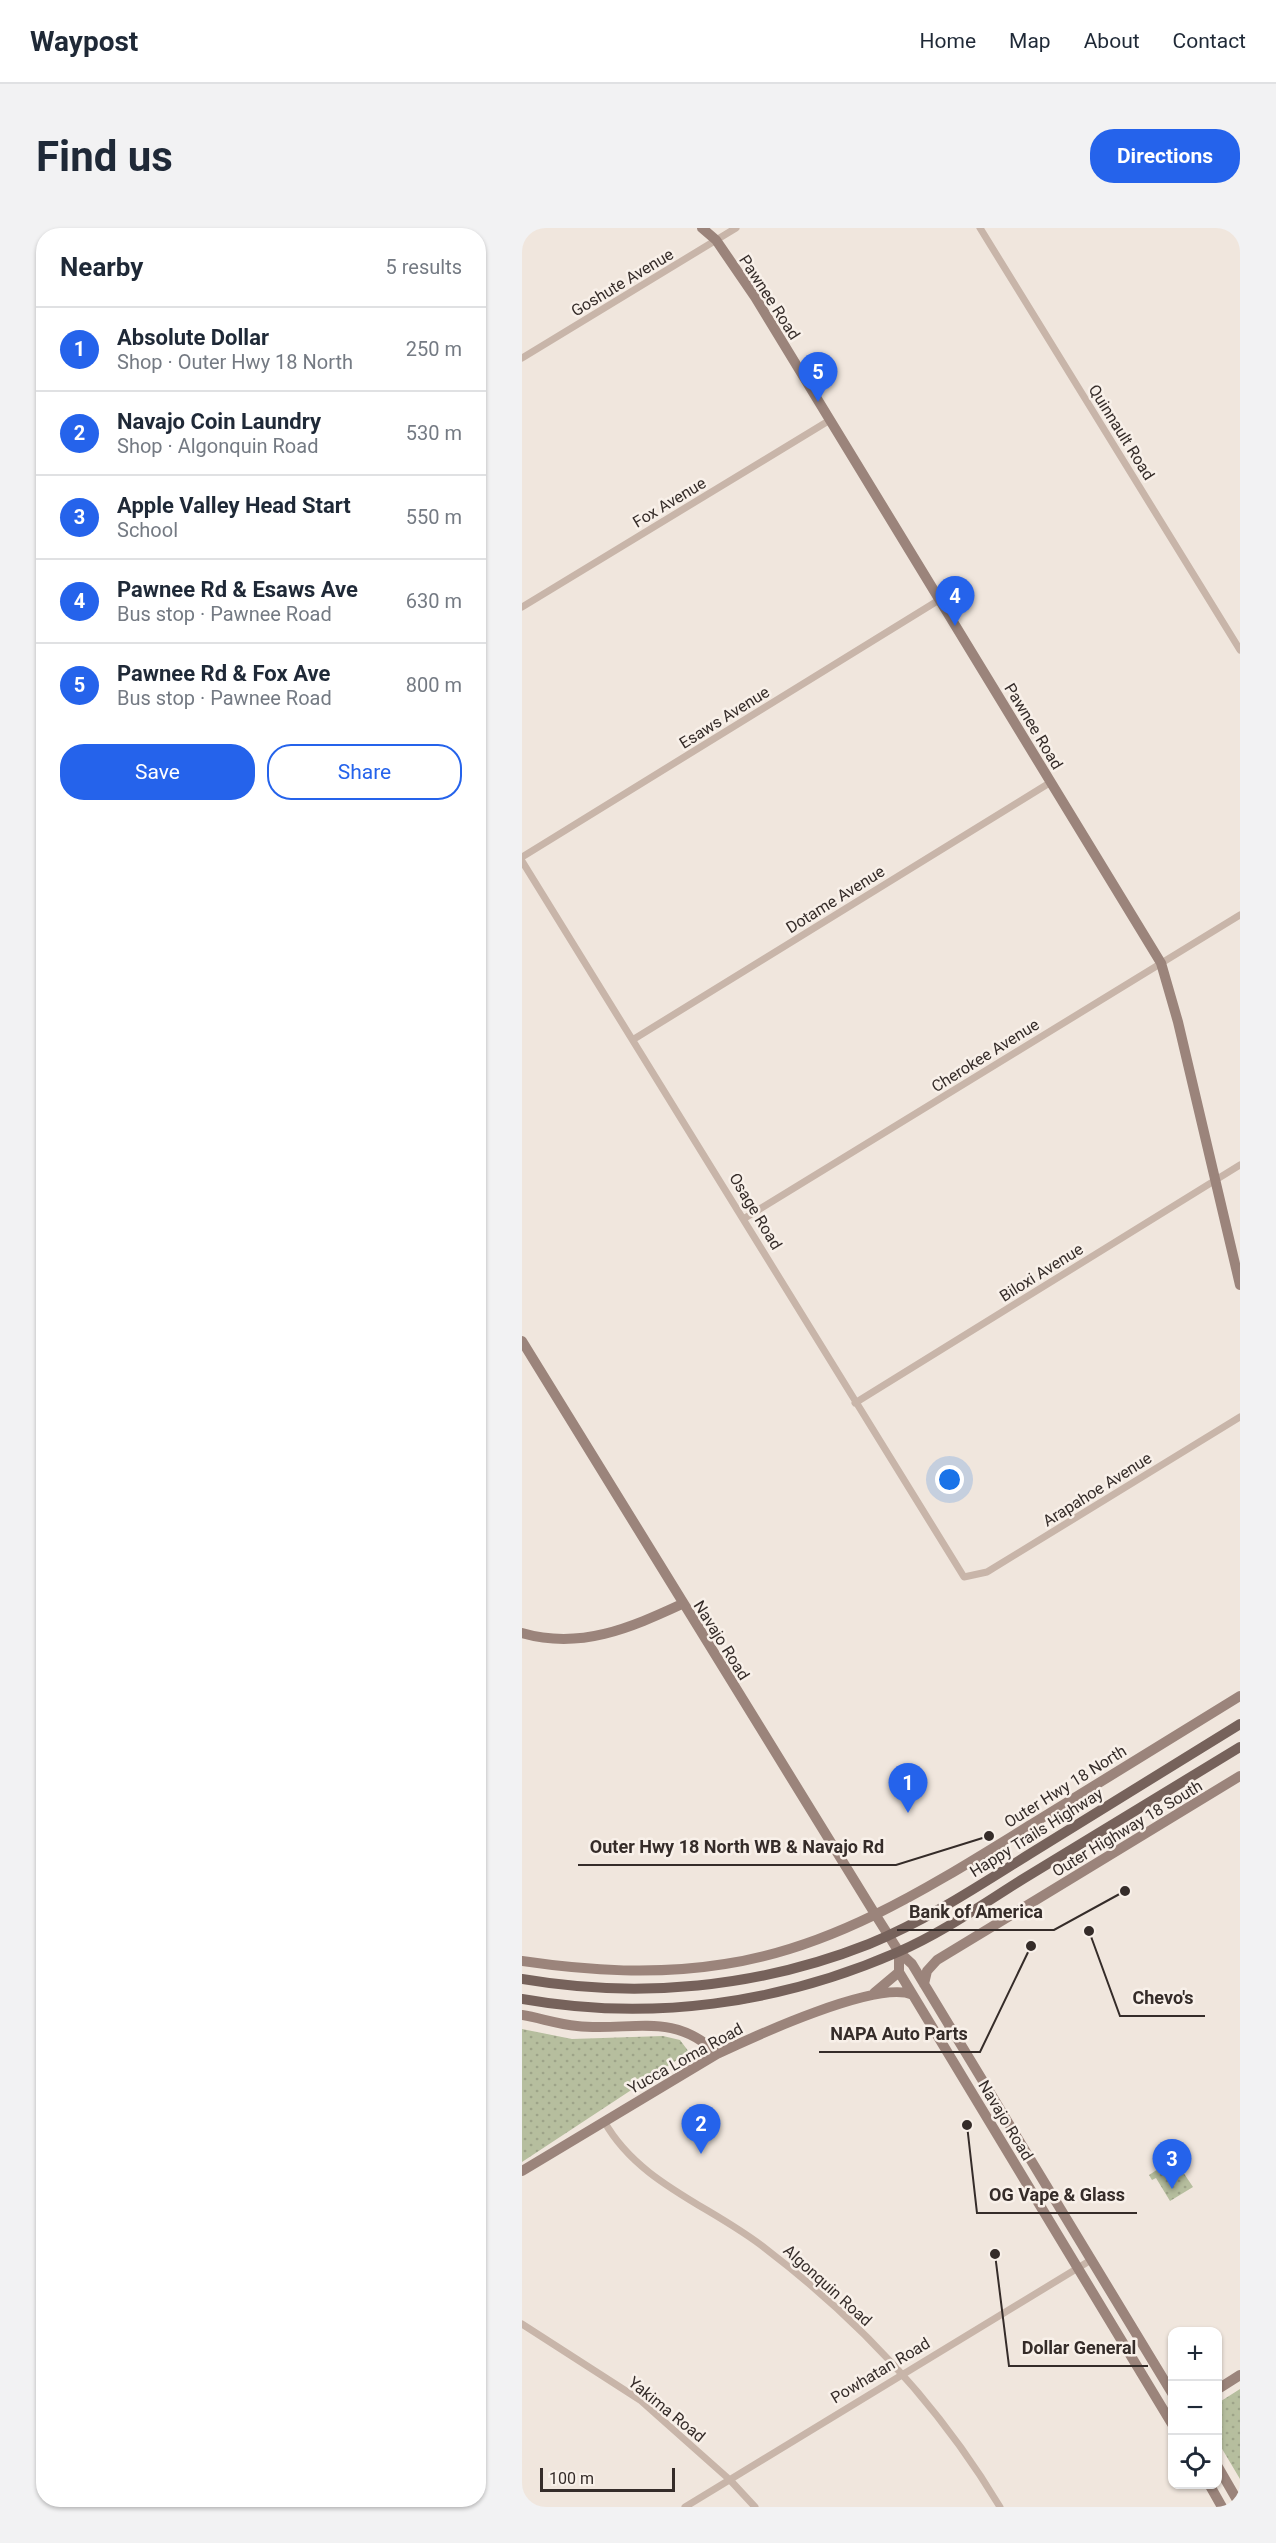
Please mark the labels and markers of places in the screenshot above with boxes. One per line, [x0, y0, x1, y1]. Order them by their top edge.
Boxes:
pin: 5 [798, 352, 838, 402]
pin: 4 [936, 576, 974, 626]
pin: 1 [888, 1764, 928, 1813]
callout: Outer Hwy 18 North WB & Navajo Rd [578, 1829, 896, 1865]
callout: Bank of America [897, 1894, 1054, 1930]
callout: Chevo's [1120, 1980, 1205, 2016]
callout: NAPA Auto Parts [819, 2016, 980, 2052]
pin: 2 [682, 2104, 720, 2154]
pin: 3 [1152, 2140, 1192, 2189]
callout: OG Vape & Glass [977, 2177, 1137, 2213]
callout: Dollar General [1009, 2330, 1148, 2366]

